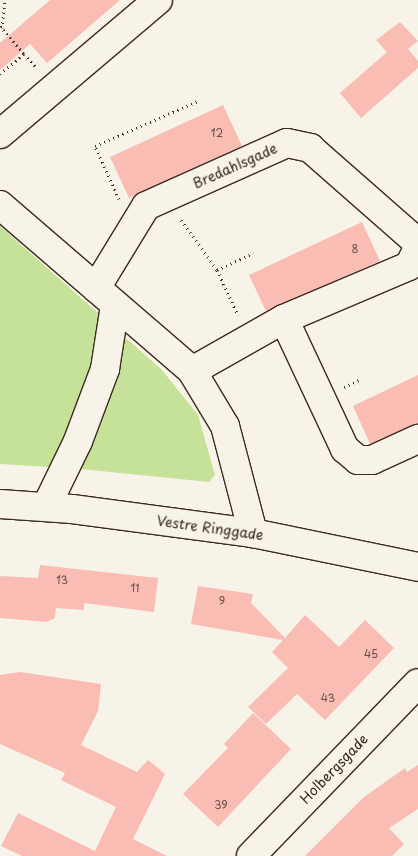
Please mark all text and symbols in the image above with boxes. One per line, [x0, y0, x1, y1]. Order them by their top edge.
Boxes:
house number: 12 [211, 126, 223, 140]
street label: Bredahlsgade [190, 140, 280, 192]
house number: 8 [352, 242, 358, 256]
street label: Vestre Ringgade [155, 512, 265, 544]
house number: 13 [56, 573, 68, 587]
house number: 11 [130, 581, 140, 595]
house number: 9 [219, 594, 225, 608]
house number: 45 [364, 647, 378, 661]
house number: 43 [321, 691, 335, 705]
street label: Holbergsgade [297, 731, 371, 807]
house number: 39 [214, 798, 228, 812]

